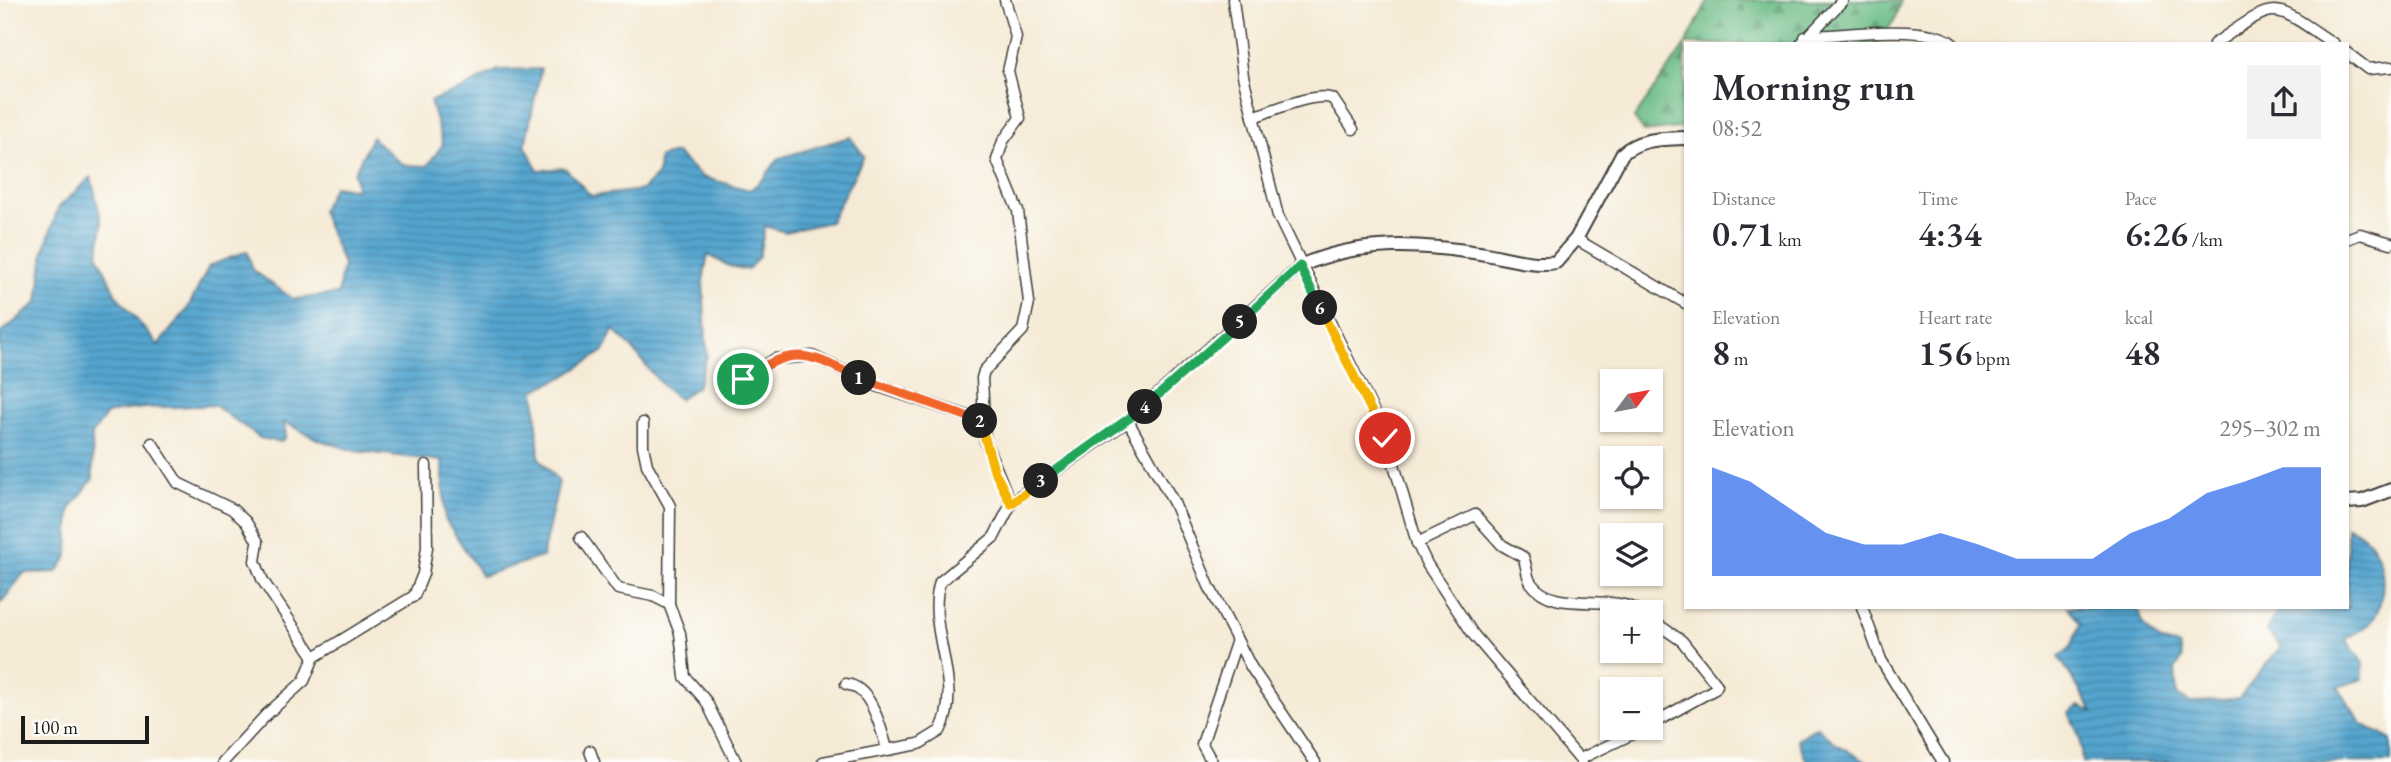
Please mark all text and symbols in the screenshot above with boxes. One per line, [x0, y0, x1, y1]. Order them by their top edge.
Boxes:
text: Morning run [1712, 62, 1915, 111]
button: share [2247, 65, 2321, 139]
text: 08:52 [1712, 113, 1762, 143]
text: Distance [1712, 186, 1775, 211]
text: Time [1918, 186, 1958, 211]
text: Pace [2125, 186, 2157, 211]
text: 0.71 [1712, 211, 1774, 256]
text: 4:34 [1918, 211, 1982, 256]
text: 6:26 [2125, 211, 2188, 256]
text: km [1774, 227, 1802, 252]
text: /km [2188, 227, 2223, 252]
pin: 6 [1302, 290, 1338, 326]
text: 6 [1314, 295, 1325, 320]
pin: 5 [1222, 304, 1258, 340]
text: Elevation [1712, 305, 1780, 330]
text: Heart rate [1918, 305, 1992, 330]
text: kcal [2125, 305, 2153, 330]
text: 5 [1234, 309, 1245, 334]
text: 8 [1712, 330, 1730, 375]
text: 156 [1918, 330, 1972, 375]
text: 48 [2125, 330, 2161, 375]
text: m [1730, 346, 1749, 371]
text: bpm [1972, 346, 2010, 371]
pin [713, 349, 773, 409]
icon: arrive [724, 360, 762, 398]
pin: 1 [842, 360, 876, 396]
text: 1 [853, 365, 864, 390]
north arrow [1600, 369, 1662, 432]
map controls [1600, 369, 1663, 740]
pin: 4 [1128, 390, 1162, 424]
text: 4 [1139, 394, 1150, 419]
pin: 2 [962, 404, 998, 438]
text: 2 [974, 408, 985, 433]
pin [1355, 408, 1415, 468]
text: Elevation [1712, 413, 1795, 443]
text: 295–302 m [2220, 413, 2321, 443]
icon: check [1366, 419, 1404, 457]
button: locate [1600, 446, 1663, 509]
pin: 3 [1024, 463, 1058, 498]
text: 3 [1035, 468, 1046, 493]
button: layers [1600, 523, 1663, 586]
button: + [1600, 600, 1663, 663]
button: − [1600, 677, 1663, 740]
scale bar [21, 713, 149, 745]
text: 100 m [32, 715, 78, 740]

